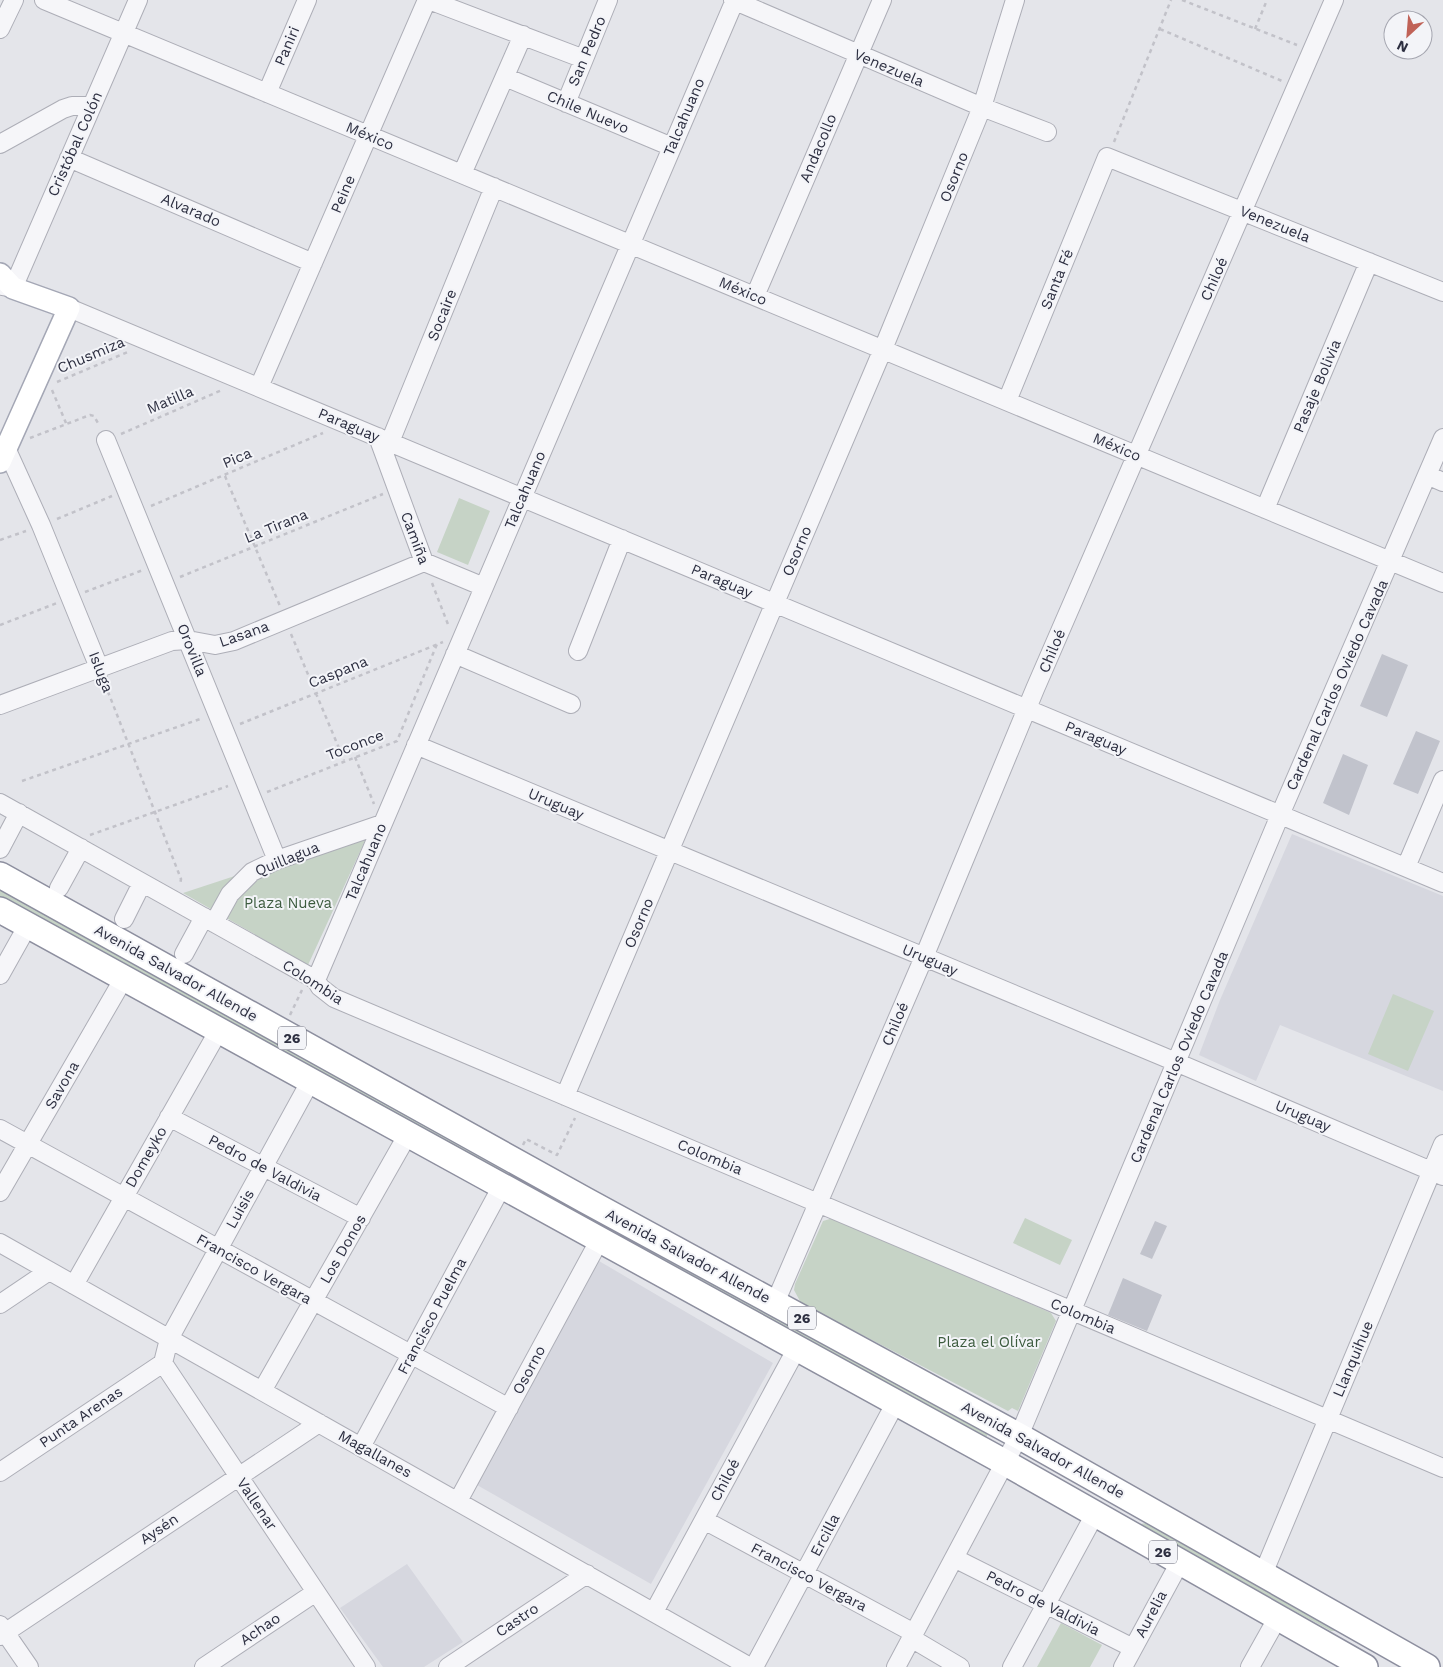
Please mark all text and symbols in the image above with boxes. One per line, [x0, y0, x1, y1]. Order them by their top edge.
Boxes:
north arrow [1383, 10, 1433, 60]
street label: San Pedro [564, 13, 610, 89]
street label: Paniri [271, 24, 303, 68]
text: N [1394, 37, 1410, 56]
street label: Venezuela [851, 45, 927, 91]
street label: Talcahuano [660, 75, 708, 159]
street label: Chile Nuevo [544, 87, 632, 137]
street label: Cristóbal Colón [44, 89, 106, 199]
street label: Andacollo [796, 111, 840, 185]
street label: México [343, 118, 397, 154]
street label: Osorno [936, 149, 972, 205]
street label: Peine [327, 172, 359, 216]
street label: Alvarado [158, 189, 224, 231]
street label: Venezuela [1237, 202, 1313, 247]
street label: Santa Fé [1037, 246, 1077, 312]
street label: Chiloé [1196, 254, 1232, 304]
street label: México [716, 273, 770, 309]
street label: Socaire [424, 287, 460, 343]
street label: Chusmiza [55, 333, 128, 377]
street label: Pasaje Bolivia [1289, 336, 1345, 435]
street label: Matilla [144, 382, 196, 418]
street label: Paraguay [316, 404, 383, 446]
street label: México [1090, 429, 1144, 465]
street label: Pica [220, 444, 255, 472]
street label: Talcahuano [501, 448, 549, 532]
street label: La Tirana [242, 505, 311, 547]
street label: Camiña [397, 509, 433, 567]
street label: Osorno [778, 523, 816, 579]
street label: Paraguay [689, 560, 756, 602]
street label: Cardenal Carlos Oviedo Cavada [1282, 576, 1392, 793]
street label: Lasana [217, 617, 272, 651]
street label: Orovilla [173, 621, 211, 680]
street label: Chiloé [1035, 626, 1069, 676]
street label: Isluga [85, 649, 117, 696]
street label: Caspana [306, 652, 371, 692]
street label: Paraguay [1063, 717, 1130, 759]
street label: Toconce [324, 726, 386, 764]
street label: Uruguay [525, 784, 587, 824]
street label: Talcahuano [342, 820, 390, 904]
street label: Quillagua [252, 838, 322, 880]
park label: Plaza Nueva [244, 894, 333, 912]
street label: Osorno [620, 895, 658, 951]
street label: Avenida Salvador Allende [91, 921, 261, 1025]
street label: Uruguay [899, 940, 961, 980]
street label: Cardenal Carlos Oviedo Cavada [1126, 948, 1232, 1166]
street label: Colombia [279, 956, 347, 1009]
street label: Chiloé [878, 999, 912, 1049]
road number: 26 [278, 1026, 306, 1050]
street label: Savona [41, 1057, 83, 1112]
street label: Uruguay [1272, 1096, 1334, 1136]
street label: Domeyko [121, 1123, 171, 1191]
street label: Pedro de Valdivia [205, 1131, 325, 1206]
street label: Colombia [675, 1135, 746, 1179]
street label: Luisis [222, 1186, 258, 1232]
street label: Avenida Salvador Allende [603, 1205, 773, 1307]
street label: Los Donos [316, 1211, 370, 1287]
street label: Francisco Vergara [193, 1230, 315, 1308]
street label: Francisco Puelma [394, 1254, 471, 1377]
street label: Colombia [1048, 1294, 1119, 1338]
road number: 26 [788, 1306, 816, 1330]
street label: Llanquihue [1329, 1318, 1377, 1400]
park label: Plaza el Olívar [937, 1333, 1041, 1351]
street label: Osorno [509, 1343, 549, 1397]
street label: Punta Arenas [36, 1382, 126, 1451]
street label: Avenida Salvador Allende [958, 1398, 1128, 1502]
street label: Magallanes [335, 1426, 415, 1482]
street label: Chiloé [706, 1456, 744, 1504]
street label: Vallenar [233, 1474, 281, 1534]
street label: Aysén [136, 1510, 182, 1548]
street label: Ercilla [806, 1510, 844, 1559]
street label: Francisco Vergara [748, 1539, 871, 1615]
road number: 26 [1149, 1540, 1177, 1564]
street label: Pedro de Valdivia [983, 1567, 1103, 1640]
street label: Aurelia [1131, 1587, 1171, 1641]
street label: Castro [492, 1599, 542, 1641]
street label: Achao [236, 1609, 284, 1649]

